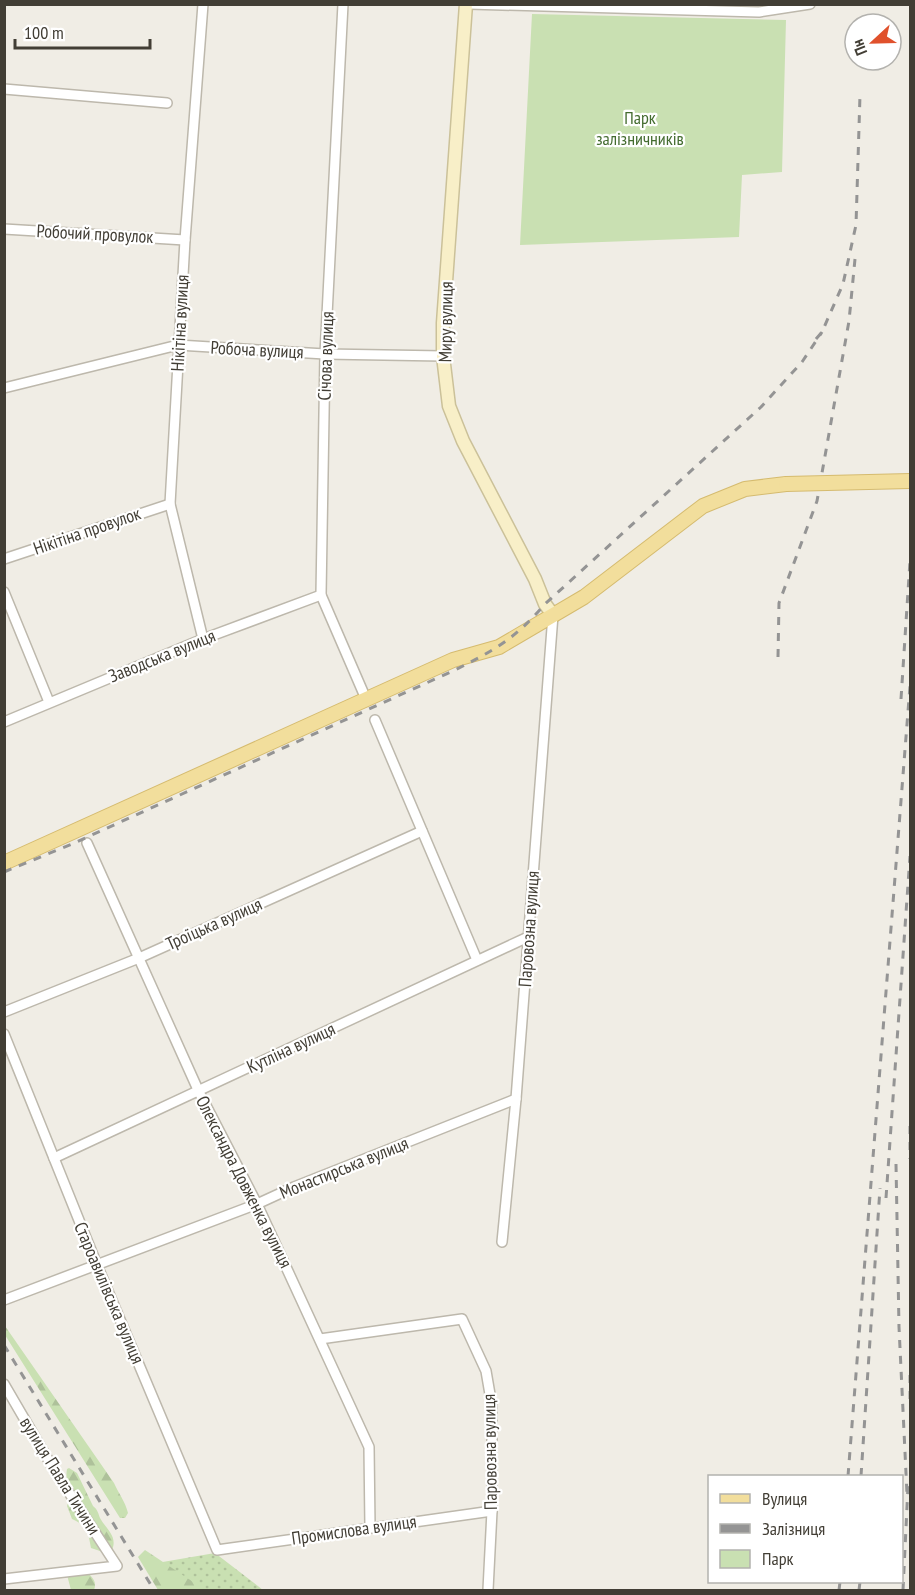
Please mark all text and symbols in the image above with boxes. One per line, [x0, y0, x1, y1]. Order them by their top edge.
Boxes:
scale bar [15, 12, 150, 50]
north arrow [843, 12, 903, 72]
text: 100 m [24, 21, 64, 44]
text: Пн [847, 37, 871, 59]
park label: Парк залізничників [596, 106, 684, 150]
street label: Робочий провулок [36, 219, 154, 248]
street label: Нікітіна вулиця [165, 274, 194, 372]
street label: Миру вулиця [433, 281, 458, 363]
street label: Січова вулиця [312, 311, 339, 401]
street label: Робоча вулиця [210, 336, 304, 363]
street label: Нікітіна провулок [30, 501, 144, 560]
street label: Заводська вулиця [105, 624, 219, 687]
street label: Паровозна вулиця [513, 870, 544, 988]
street label: Троїцька вулиця [162, 892, 265, 955]
street label: Кутліна вулиця [243, 1017, 339, 1078]
street label: Олександра Довженка вулиця [191, 1092, 298, 1272]
street label: Монастирська вулиця [276, 1131, 412, 1204]
street label: Староавилівська вулиця [69, 1218, 150, 1367]
street label: Паровозна вулиця [477, 1394, 502, 1510]
street label: вулиця Павла Тичини [15, 1413, 106, 1539]
legend [708, 1475, 903, 1583]
text: Вулиця [762, 1487, 807, 1510]
street label: Промислова вулиця [290, 1509, 418, 1550]
text: Залізниця [762, 1517, 825, 1540]
text: Парк [762, 1547, 793, 1570]

